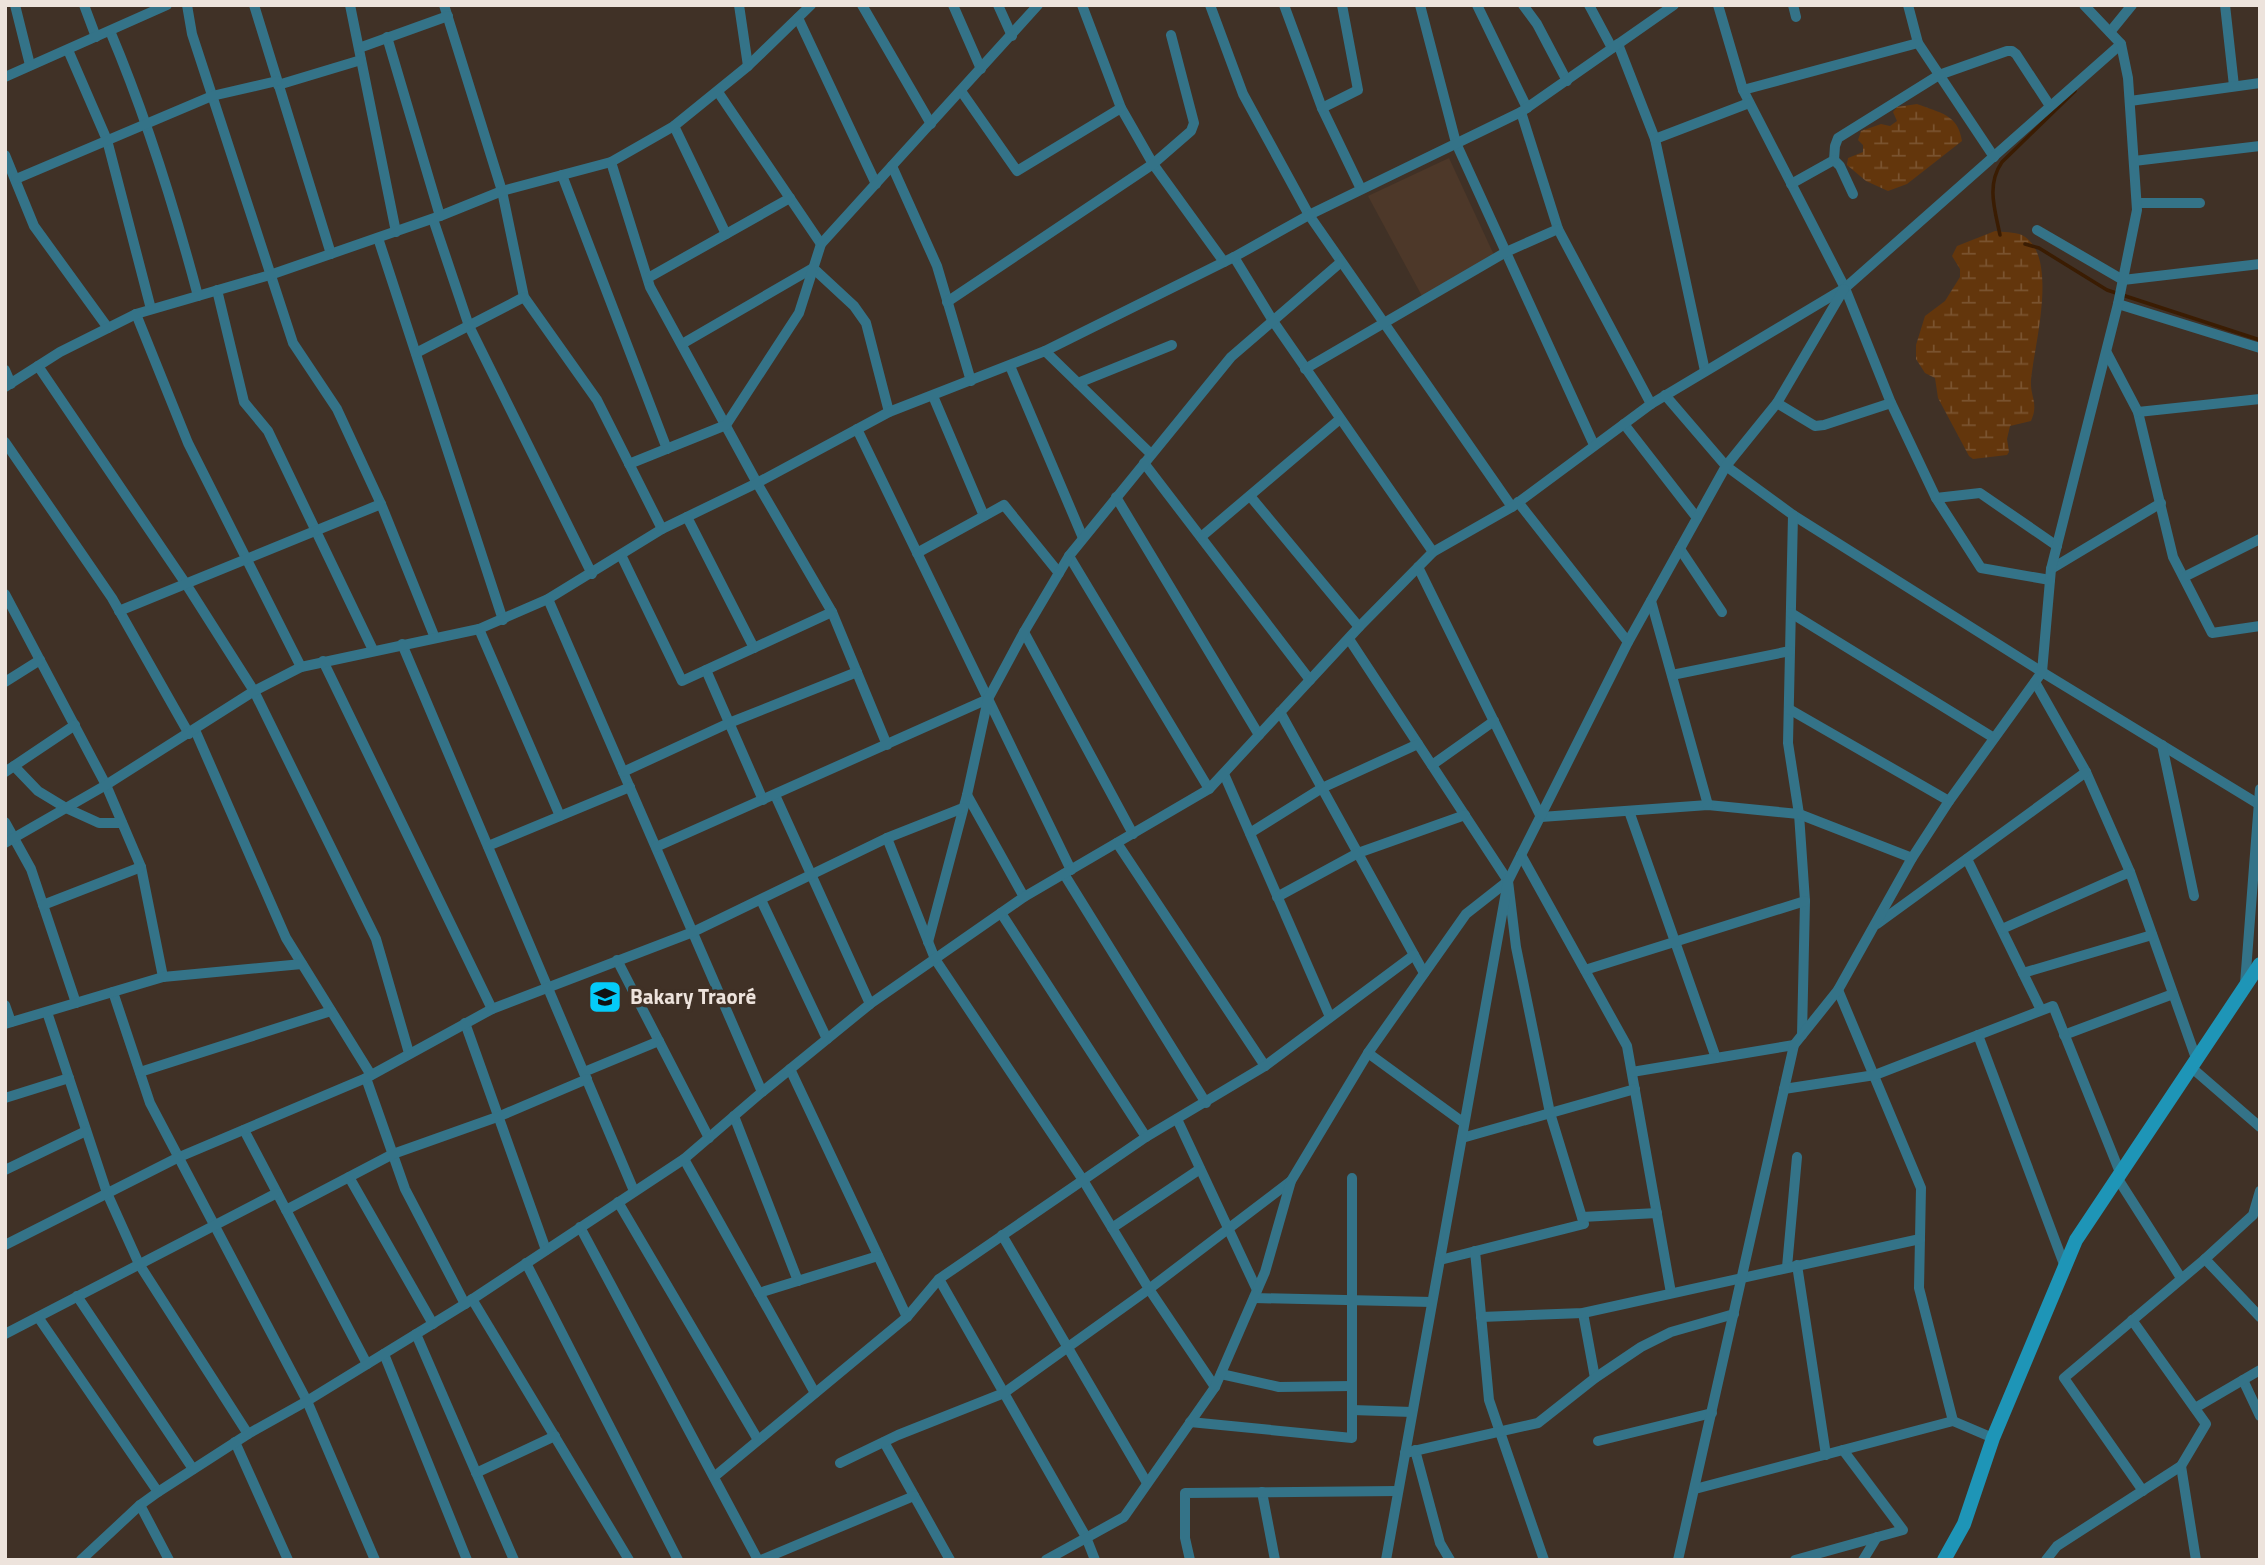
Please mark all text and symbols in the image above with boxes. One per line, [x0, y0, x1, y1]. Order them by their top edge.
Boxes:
school or university icon: Bakary Traoré [586, 978, 624, 1016]
place label: Bakary Traoré [630, 980, 756, 1012]

